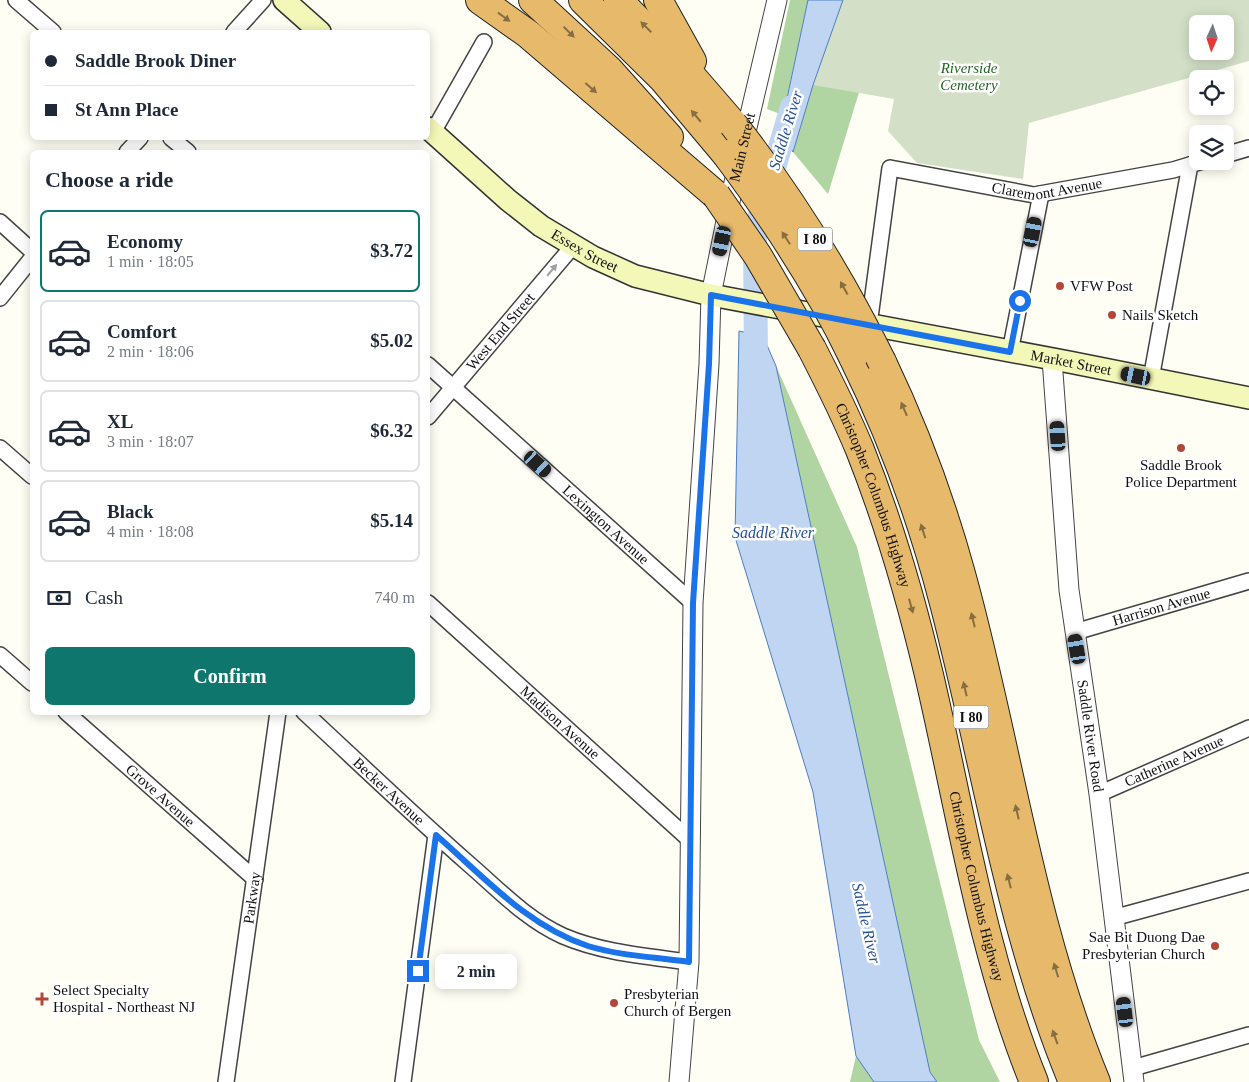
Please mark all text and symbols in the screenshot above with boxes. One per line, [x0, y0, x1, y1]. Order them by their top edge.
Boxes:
one-way arrow [497, 12, 511, 22]
north arrow [1189, 15, 1234, 60]
map controls [1189, 15, 1234, 170]
one-way arrow [640, 21, 652, 33]
one-way arrow [563, 26, 575, 38]
text: Saddle Brook Diner [75, 50, 236, 71]
park label: Riverside Cemetery [940, 60, 998, 93]
button: locate [1189, 70, 1234, 115]
one-way arrow [585, 83, 598, 94]
water label: Saddle River [765, 88, 806, 172]
text: St Ann Place [75, 99, 178, 120]
one-way arrow [690, 110, 701, 123]
street label: Main Street [726, 110, 758, 183]
button: layers [1189, 125, 1234, 170]
text: Choose a ride [45, 167, 173, 192]
street label: Claremont Avenue [990, 175, 1104, 203]
car [1022, 216, 1043, 248]
car [711, 225, 732, 257]
street label: Essex Street [548, 226, 621, 276]
road number: I 80 [798, 228, 832, 250]
icon: car [47, 229, 92, 274]
text: Economy [107, 231, 183, 252]
one-way arrow [781, 232, 791, 245]
text: $3.72 [370, 240, 413, 261]
text: 1 min · 18:05 [107, 253, 194, 270]
one-way arrow [547, 264, 558, 277]
place label: VFW Post [1070, 278, 1133, 294]
marker: VFW Post [1054, 280, 1066, 292]
one-way arrow [839, 281, 848, 294]
street label: West End Street [463, 289, 538, 373]
route start [1009, 290, 1031, 312]
place label: Nails Sketch [1122, 307, 1199, 323]
marker: Nails Sketch [1106, 309, 1118, 321]
icon: car [47, 319, 92, 364]
text: Comfort [107, 321, 177, 342]
text: $5.02 [370, 330, 413, 351]
text: 2 min · 18:06 [107, 343, 194, 360]
street label: Market Street [1029, 347, 1114, 378]
car [1119, 366, 1152, 386]
street label: Christopher Columbus Highway [832, 401, 914, 590]
one-way arrow [900, 401, 908, 416]
icon: car [47, 409, 92, 454]
text: XL [107, 411, 133, 432]
text: $6.32 [370, 420, 413, 441]
car [1049, 421, 1066, 451]
text: 3 min · 18:07 [107, 433, 194, 450]
marker: Saddle Brook Police Department [1175, 442, 1187, 454]
car [521, 448, 554, 480]
place label: Saddle Brook Police Department [1125, 457, 1238, 490]
street label: Lexington Avenue [559, 482, 652, 568]
icon: car [47, 499, 92, 544]
text: Black [107, 501, 153, 522]
text: $5.14 [370, 510, 413, 531]
text: 4 min · 18:08 [107, 523, 194, 540]
water label: Saddle River [732, 524, 815, 541]
one-way arrow [919, 524, 927, 539]
icon: cash [45, 584, 73, 612]
street label: Harrison Avenue [1111, 585, 1212, 629]
text: Cash [85, 587, 123, 608]
text: 740 m [375, 589, 415, 606]
one-way arrow [907, 599, 915, 614]
one-way arrow [969, 612, 977, 627]
car [1067, 633, 1086, 665]
button: Confirm [45, 647, 415, 705]
street label: Saddle River Road [1074, 679, 1107, 794]
one-way arrow [961, 681, 969, 696]
street label: Madison Avenue [517, 683, 603, 762]
road number: I 80 [954, 706, 988, 729]
street label: Catherine Avenue [1122, 732, 1226, 790]
street label: Becker Avenue [350, 754, 428, 828]
street label: Grove Avenue [123, 761, 198, 830]
street label: Christopher Columbus Highway [946, 790, 1007, 984]
one-way arrow [1013, 805, 1021, 820]
street label: Parkway [240, 870, 264, 925]
one-way arrow [1005, 873, 1013, 888]
water label: Saddle River [849, 881, 884, 966]
place label: Sae Bit Duong Dae Presbyterian Church [1082, 929, 1205, 962]
marker: Sae Bit Duong Dae Presbyterian Church [1209, 940, 1221, 952]
callout: 2 min [436, 954, 518, 988]
route end [407, 960, 429, 982]
one-way arrow [1052, 962, 1060, 977]
text: 2 min [457, 963, 495, 980]
place label: Select Specialty Hospital - Northeast NJ [53, 982, 195, 1015]
place label: Presbyterian Church of Bergen [624, 986, 732, 1019]
marker: Select Specialty Hospital - Northeast NJ [35, 992, 49, 1006]
car [1115, 996, 1134, 1028]
marker: Presbyterian Church of Bergen [608, 997, 620, 1009]
one-way arrow [1051, 1029, 1058, 1044]

